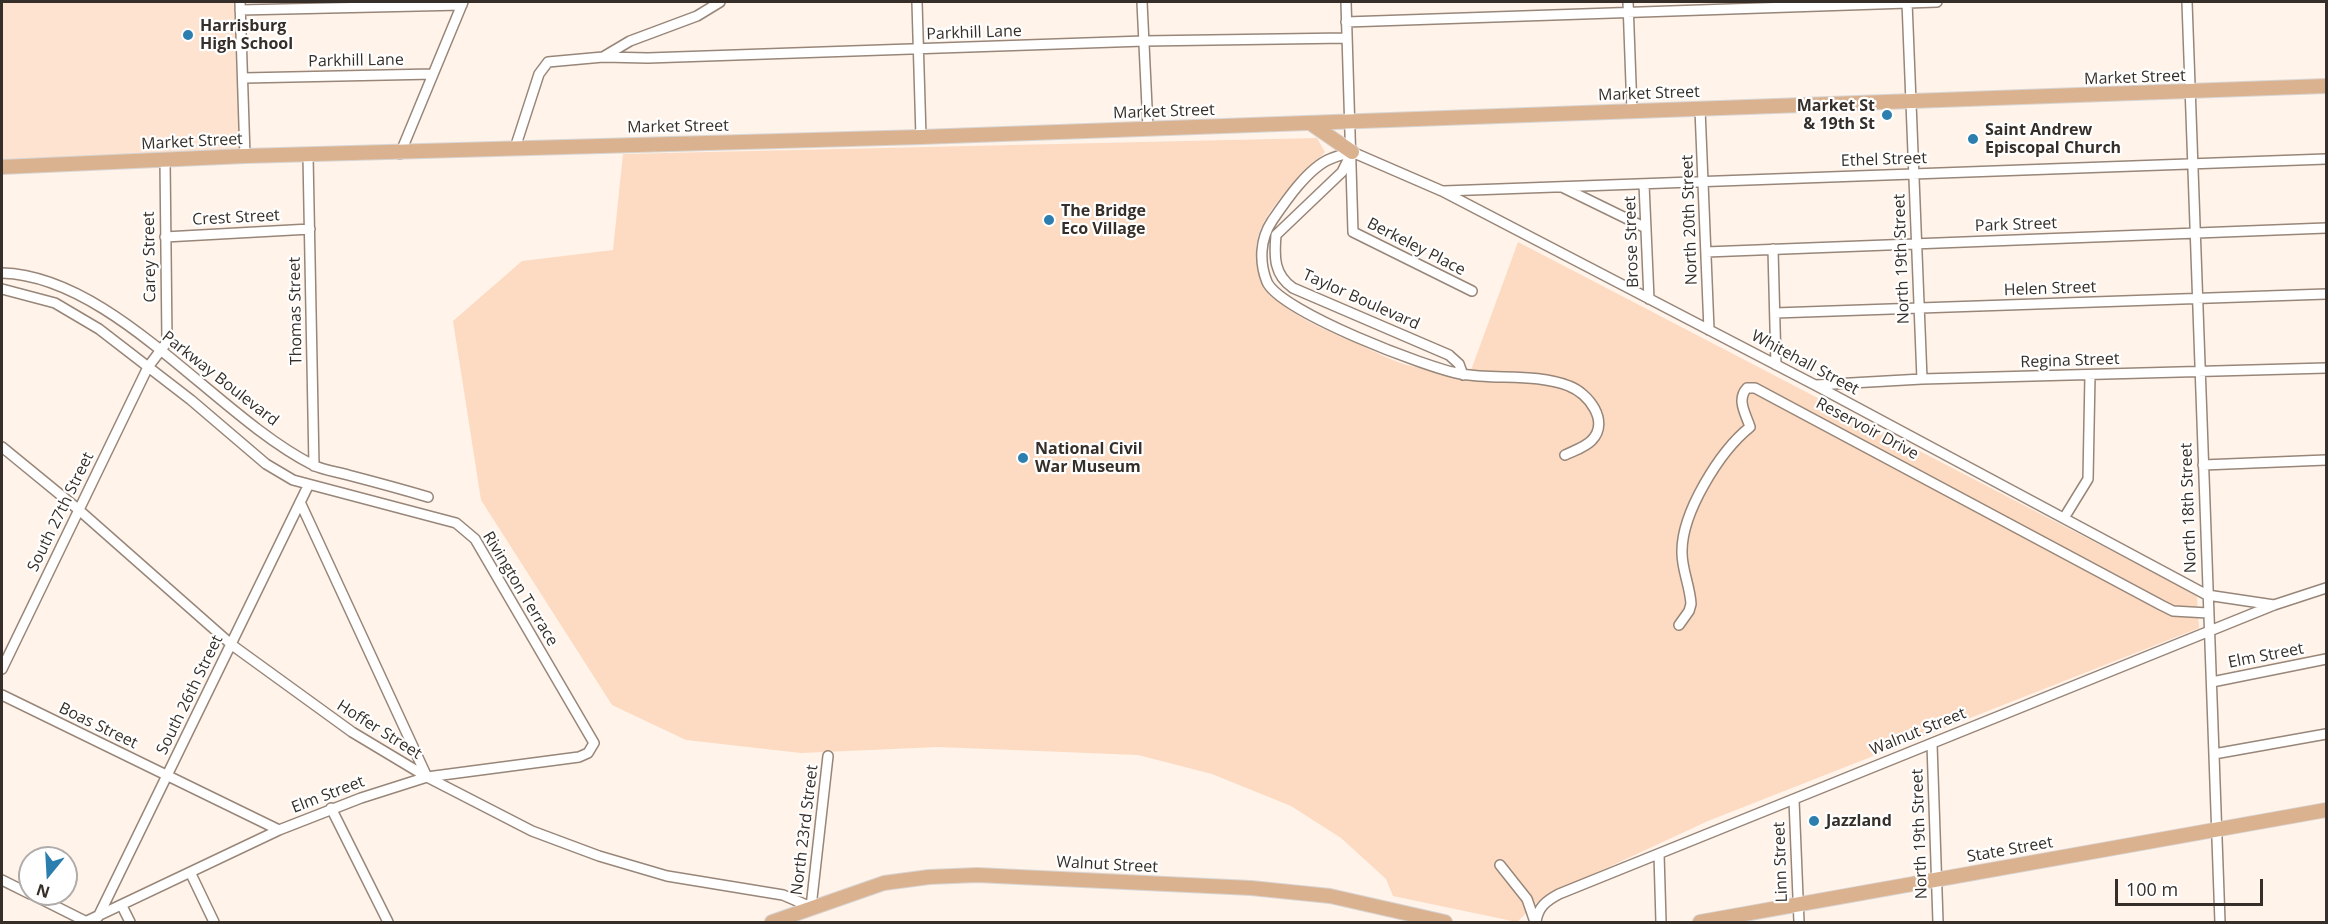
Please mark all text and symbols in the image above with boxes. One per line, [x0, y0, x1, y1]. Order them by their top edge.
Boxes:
place label: Harrisburg High School [200, 16, 293, 54]
street label: Parkhill Lane [926, 22, 1022, 44]
marker: Harrisburg High School [181, 28, 195, 42]
street label: Parkhill Lane [308, 51, 404, 71]
street label: Market Street [2084, 67, 2186, 89]
street label: Market Street [1598, 83, 1700, 105]
place label: Market St & 19th St [1797, 96, 1875, 134]
street label: Market Street [1113, 101, 1215, 123]
marker: Market St & 19th St [1880, 108, 1894, 122]
street label: Market Street [627, 117, 729, 137]
place label: Saint Andrew Episcopal Church [1985, 120, 2121, 158]
street label: Market Street [141, 130, 243, 154]
marker: Saint Andrew Episcopal Church [1966, 132, 1980, 146]
street label: Ethel Street [1841, 149, 1927, 171]
street label: North 20th Street [1678, 154, 1702, 286]
street label: North 19th Street [1890, 193, 1914, 325]
street label: Brose Street [1621, 196, 1643, 288]
place label: The Bridge Eco Village [1061, 201, 1146, 239]
street label: Crest Street [192, 206, 280, 230]
street label: Carey Street [140, 211, 160, 303]
marker: The Bridge Eco Village [1042, 213, 1056, 227]
street label: Berkeley Place [1364, 214, 1468, 280]
street label: Park Street [1975, 214, 2057, 236]
street label: Thomas Street [285, 257, 307, 365]
street label: Taylor Boulevard [1300, 266, 1422, 334]
street label: Helen Street [2003, 278, 2097, 300]
street label: Parkway Boulevard [158, 327, 282, 431]
street label: Whitehall Street [1748, 327, 1862, 399]
street label: Regina Street [2020, 350, 2120, 372]
street label: Reservoir Drive [1812, 394, 1922, 464]
place label: National Civil War Museum [1035, 439, 1143, 477]
street label: North 18th Street [2177, 442, 2201, 574]
street label: South 27th Street [24, 449, 98, 575]
marker: National Civil War Museum [1016, 451, 1030, 465]
street label: Rivington Terrace [478, 528, 562, 650]
street label: South 26th Street [153, 632, 227, 758]
street label: Elm Street [2227, 639, 2305, 673]
street label: Hoffer Street [333, 696, 425, 764]
street label: Boas Street [55, 699, 141, 753]
street label: Walnut Street [1867, 704, 1969, 760]
street label: North 23rd Street [787, 764, 823, 896]
street label: North 19th Street [1908, 768, 1932, 900]
street label: Elm Street [289, 772, 367, 818]
place label: Jazzland [1826, 811, 1892, 831]
marker: Jazzland [1807, 814, 1821, 828]
street label: Linn Street [1770, 821, 1792, 903]
street label: State Street [1966, 833, 2054, 867]
north arrow [18, 846, 78, 906]
street label: Walnut Street [1056, 853, 1158, 877]
scale bar [2118, 867, 2266, 905]
text: 100 m [2126, 877, 2178, 901]
text: N [33, 879, 53, 904]

